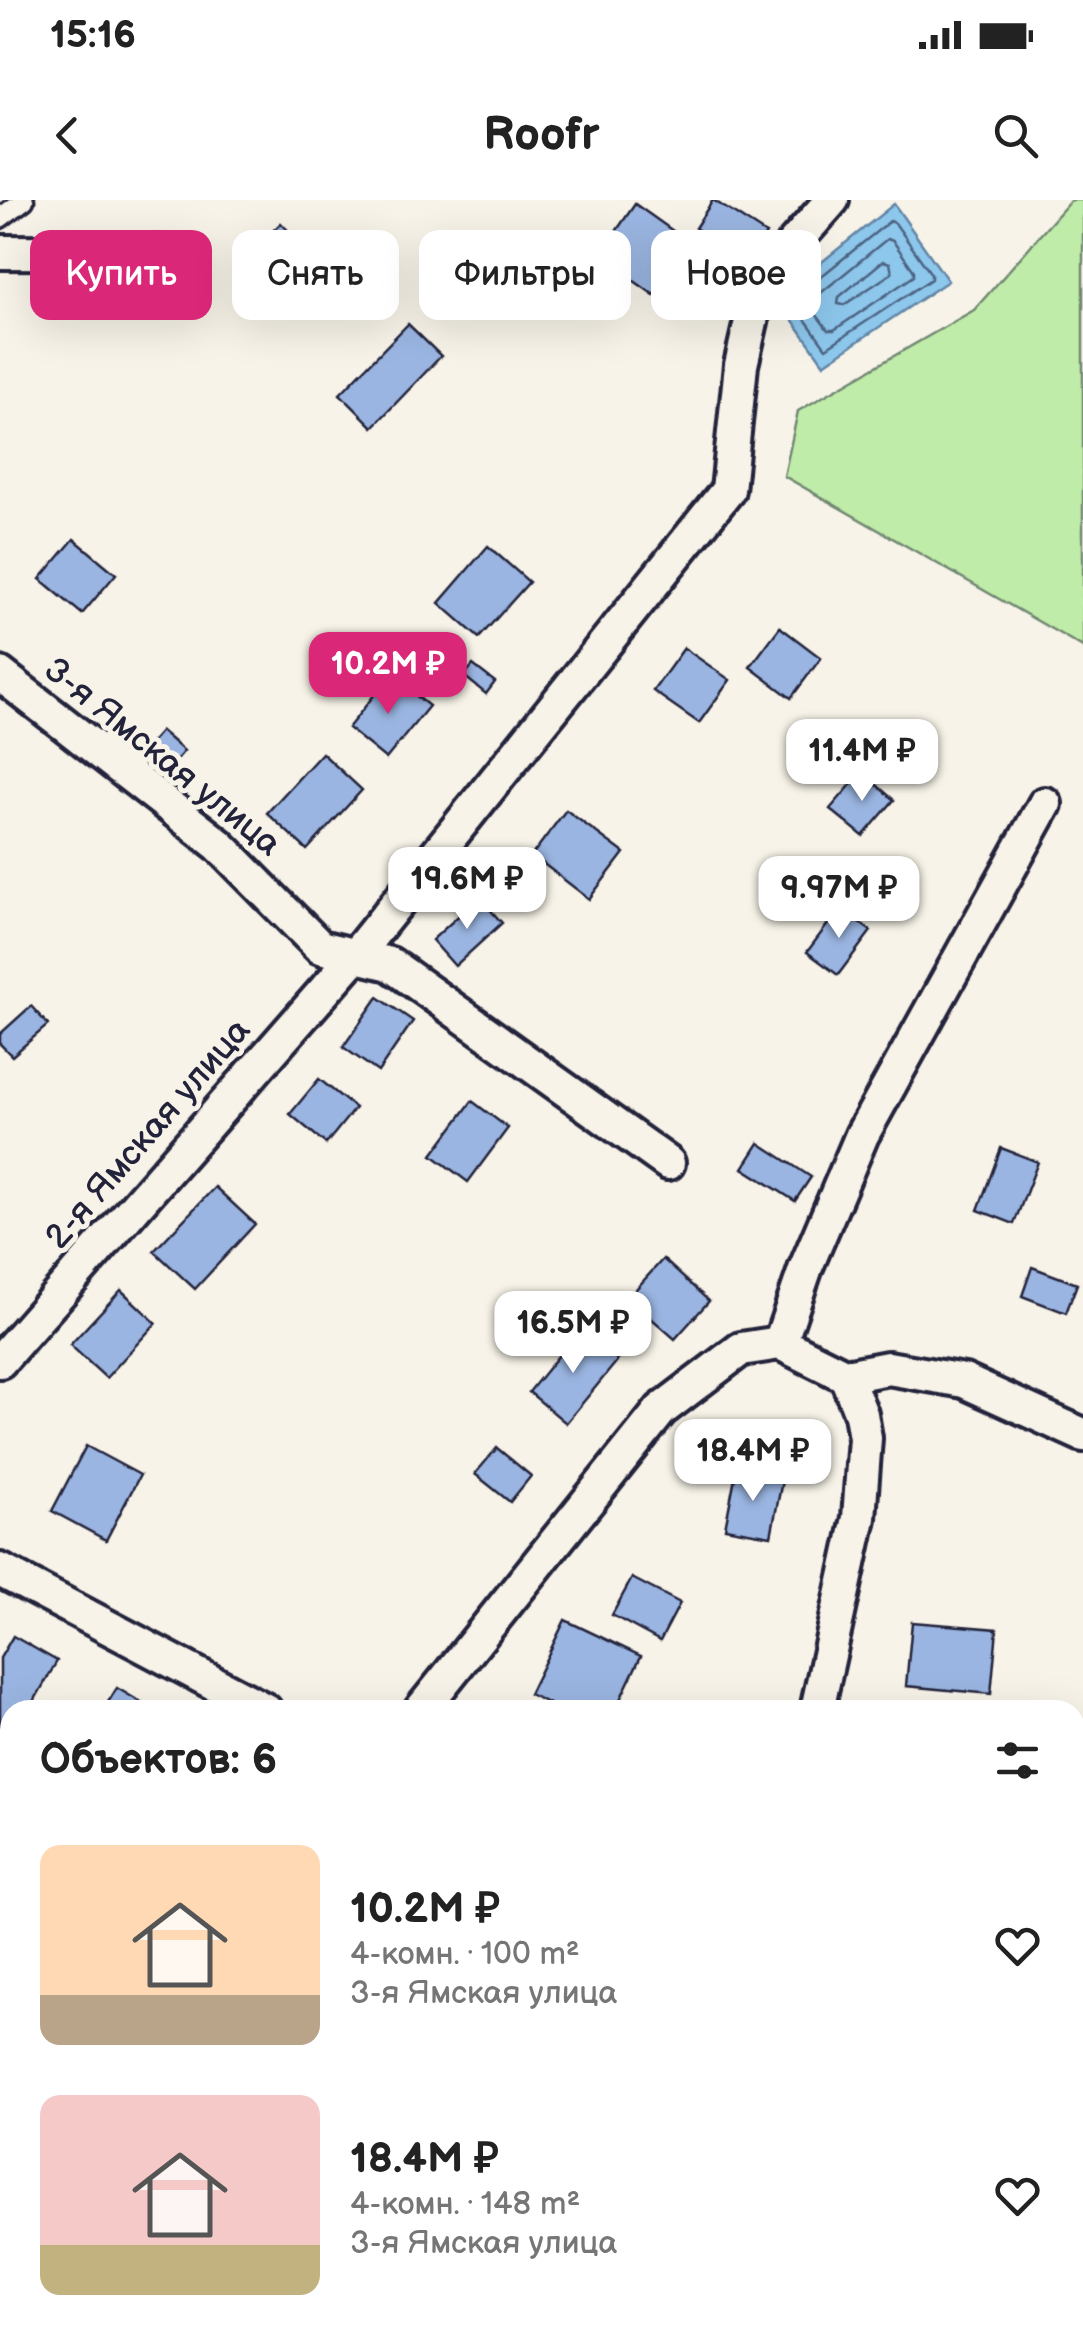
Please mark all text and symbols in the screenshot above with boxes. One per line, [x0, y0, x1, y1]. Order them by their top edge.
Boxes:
text: 15:16 [50, 13, 136, 58]
icon: back [40, 108, 95, 163]
text: Roofr [484, 108, 599, 163]
icon: search [988, 108, 1043, 163]
chip: Купить [30, 230, 212, 320]
chip: Снять [232, 230, 399, 320]
chip: Фильтры [419, 230, 631, 320]
chip: Новое [651, 230, 821, 320]
pin: 10.2M ₽ [296, 632, 480, 717]
text: 10.2M ₽ [331, 645, 445, 684]
street label: 3-я Ямская улица [35, 648, 289, 866]
pin: 11.4M ₽ [770, 719, 954, 804]
text: 11.4M ₽ [808, 732, 916, 771]
pin: 19.6M ₽ [375, 847, 559, 932]
pin: 9.97M ₽ [747, 856, 931, 941]
text: 19.6M ₽ [410, 860, 524, 899]
text: 9.97M ₽ [780, 869, 898, 908]
street label: 2-я Ямская улица [36, 1010, 260, 1258]
pin: 16.5M ₽ [481, 1291, 665, 1376]
text: 16.5M ₽ [516, 1304, 630, 1343]
pin: 18.4M ₽ [661, 1419, 845, 1504]
text: 18.4M ₽ [696, 1432, 810, 1471]
icon: filters [990, 1733, 1045, 1788]
text: Объектов: 6 [40, 1735, 277, 1786]
text: 10.2M ₽ [350, 1884, 500, 1935]
icon: home [120, 1885, 240, 2005]
icon: heart [990, 1918, 1045, 1973]
text: 4-комн. · 100 m² [350, 1935, 580, 1974]
text: 3-я Ямская улица [350, 1974, 617, 2013]
text: 18.4M ₽ [350, 2134, 499, 2185]
icon: home [120, 2135, 240, 2255]
icon: heart [990, 2168, 1045, 2223]
text: 4-комн. · 148 m² [350, 2185, 580, 2224]
text: 3-я Ямская улица [350, 2224, 617, 2263]

